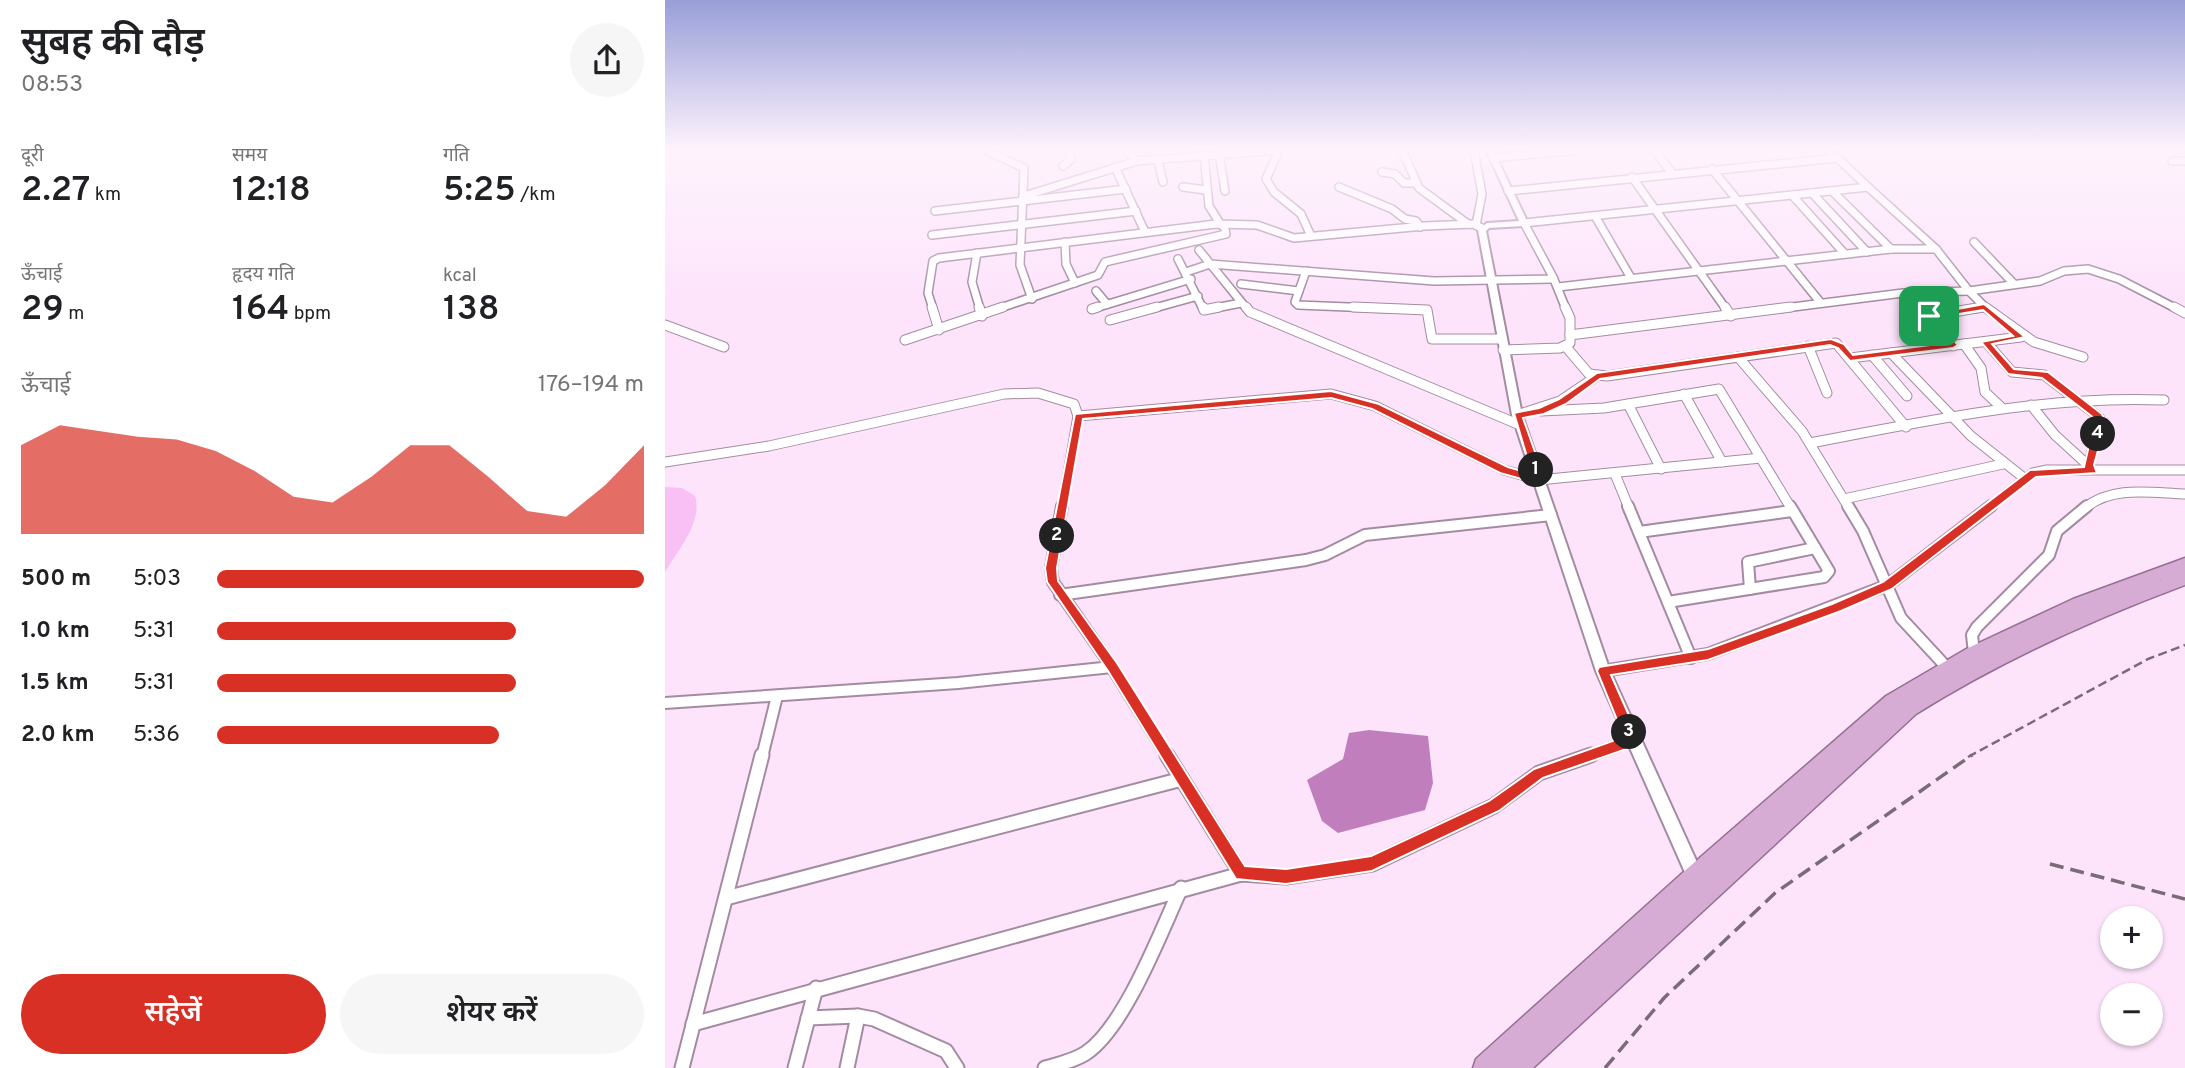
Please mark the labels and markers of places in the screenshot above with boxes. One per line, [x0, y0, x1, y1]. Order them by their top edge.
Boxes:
pin [1899, 286, 1959, 346]
pin: 4 [2081, 416, 2115, 452]
pin: 1 [1519, 452, 1553, 488]
pin: 2 [1039, 518, 1075, 554]
pin: 3 [1611, 714, 1647, 750]

